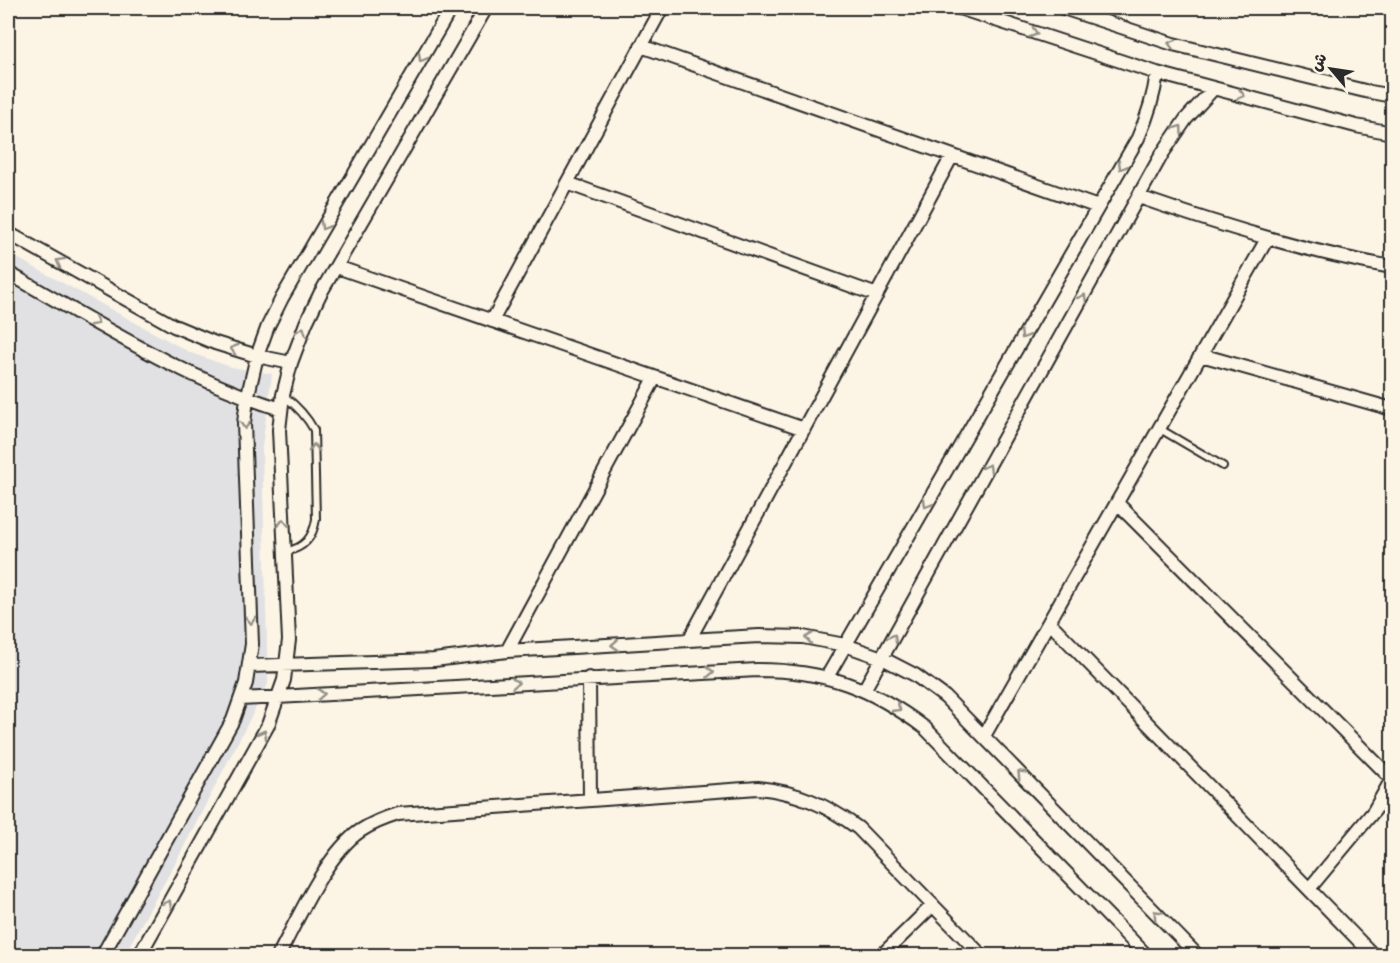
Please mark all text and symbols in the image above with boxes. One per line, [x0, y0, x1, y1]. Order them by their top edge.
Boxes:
one-way arrow [1028, 25, 1039, 38]
one-way arrow [1167, 39, 1178, 51]
north arrow [1301, 39, 1361, 99]
text: ش [1302, 48, 1332, 75]
one-way arrow [418, 52, 429, 62]
one-way arrow [1235, 88, 1245, 101]
one-way arrow [1172, 124, 1183, 135]
one-way arrow [1117, 160, 1129, 170]
one-way arrow [319, 220, 331, 231]
one-way arrow [56, 258, 66, 269]
one-way arrow [1075, 294, 1087, 304]
one-way arrow [89, 315, 99, 326]
one-way arrow [295, 327, 307, 338]
one-way arrow [1020, 329, 1031, 339]
one-way arrow [229, 344, 240, 356]
one-way arrow [238, 420, 251, 429]
one-way arrow [308, 443, 320, 452]
one-way arrow [981, 464, 992, 474]
one-way arrow [922, 497, 934, 508]
one-way arrow [277, 519, 290, 528]
one-way arrow [245, 615, 257, 624]
one-way arrow [805, 633, 814, 645]
one-way arrow [886, 634, 897, 645]
one-way arrow [610, 638, 619, 651]
one-way arrow [706, 666, 715, 679]
one-way arrow [511, 676, 520, 689]
one-way arrow [316, 688, 325, 701]
one-way arrow [891, 701, 901, 713]
one-way arrow [256, 730, 267, 740]
one-way arrow [1017, 771, 1028, 781]
one-way arrow [161, 900, 172, 911]
one-way arrow [1154, 910, 1165, 921]

